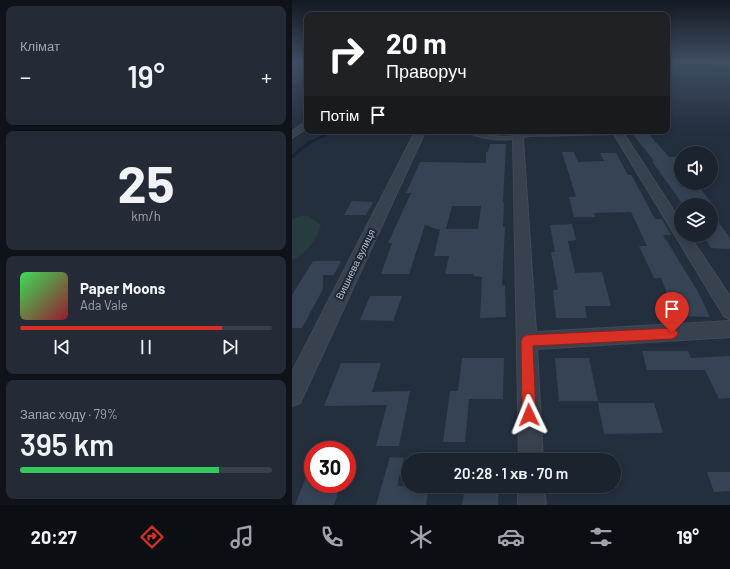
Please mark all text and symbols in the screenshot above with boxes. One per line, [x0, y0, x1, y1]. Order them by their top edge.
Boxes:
text: 20 m [386, 26, 447, 60]
icon: right [320, 28, 372, 80]
text: Клімат [20, 38, 60, 54]
text: 19° [127, 58, 165, 94]
text: Праворуч [386, 60, 467, 82]
text: − [20, 63, 31, 89]
text: + [261, 63, 272, 89]
icon: arrive [367, 104, 389, 126]
text: Потім [320, 106, 359, 124]
map controls [674, 146, 718, 242]
button: sound [674, 146, 718, 190]
text: 25 [117, 151, 175, 213]
button: layers [674, 198, 718, 242]
text: km/h [131, 208, 161, 224]
street label: Вишнева вулиця [333, 227, 377, 301]
text: Paper Moons [80, 279, 165, 297]
pin [655, 292, 689, 333]
text: Ada Vale [80, 297, 128, 313]
icon: arrive [661, 298, 683, 320]
icon: previous [51, 336, 73, 358]
icon: pause [135, 336, 157, 358]
icon: next [219, 336, 241, 358]
position arrow [508, 394, 550, 436]
text: Запас ходу · 79% [20, 406, 118, 422]
text: 395 km [20, 426, 114, 462]
speed limit sign: 30 [304, 441, 356, 493]
text: 20:28 · 1 хв · 70 m [454, 464, 568, 482]
icon: directions [138, 523, 166, 551]
icon: music [228, 523, 256, 551]
icon: phone [318, 523, 346, 551]
icon: climate [407, 523, 435, 551]
icon: car [497, 523, 525, 551]
icon: filters [587, 523, 615, 551]
text: 20:27 [31, 526, 77, 548]
text: 19° [676, 526, 699, 548]

